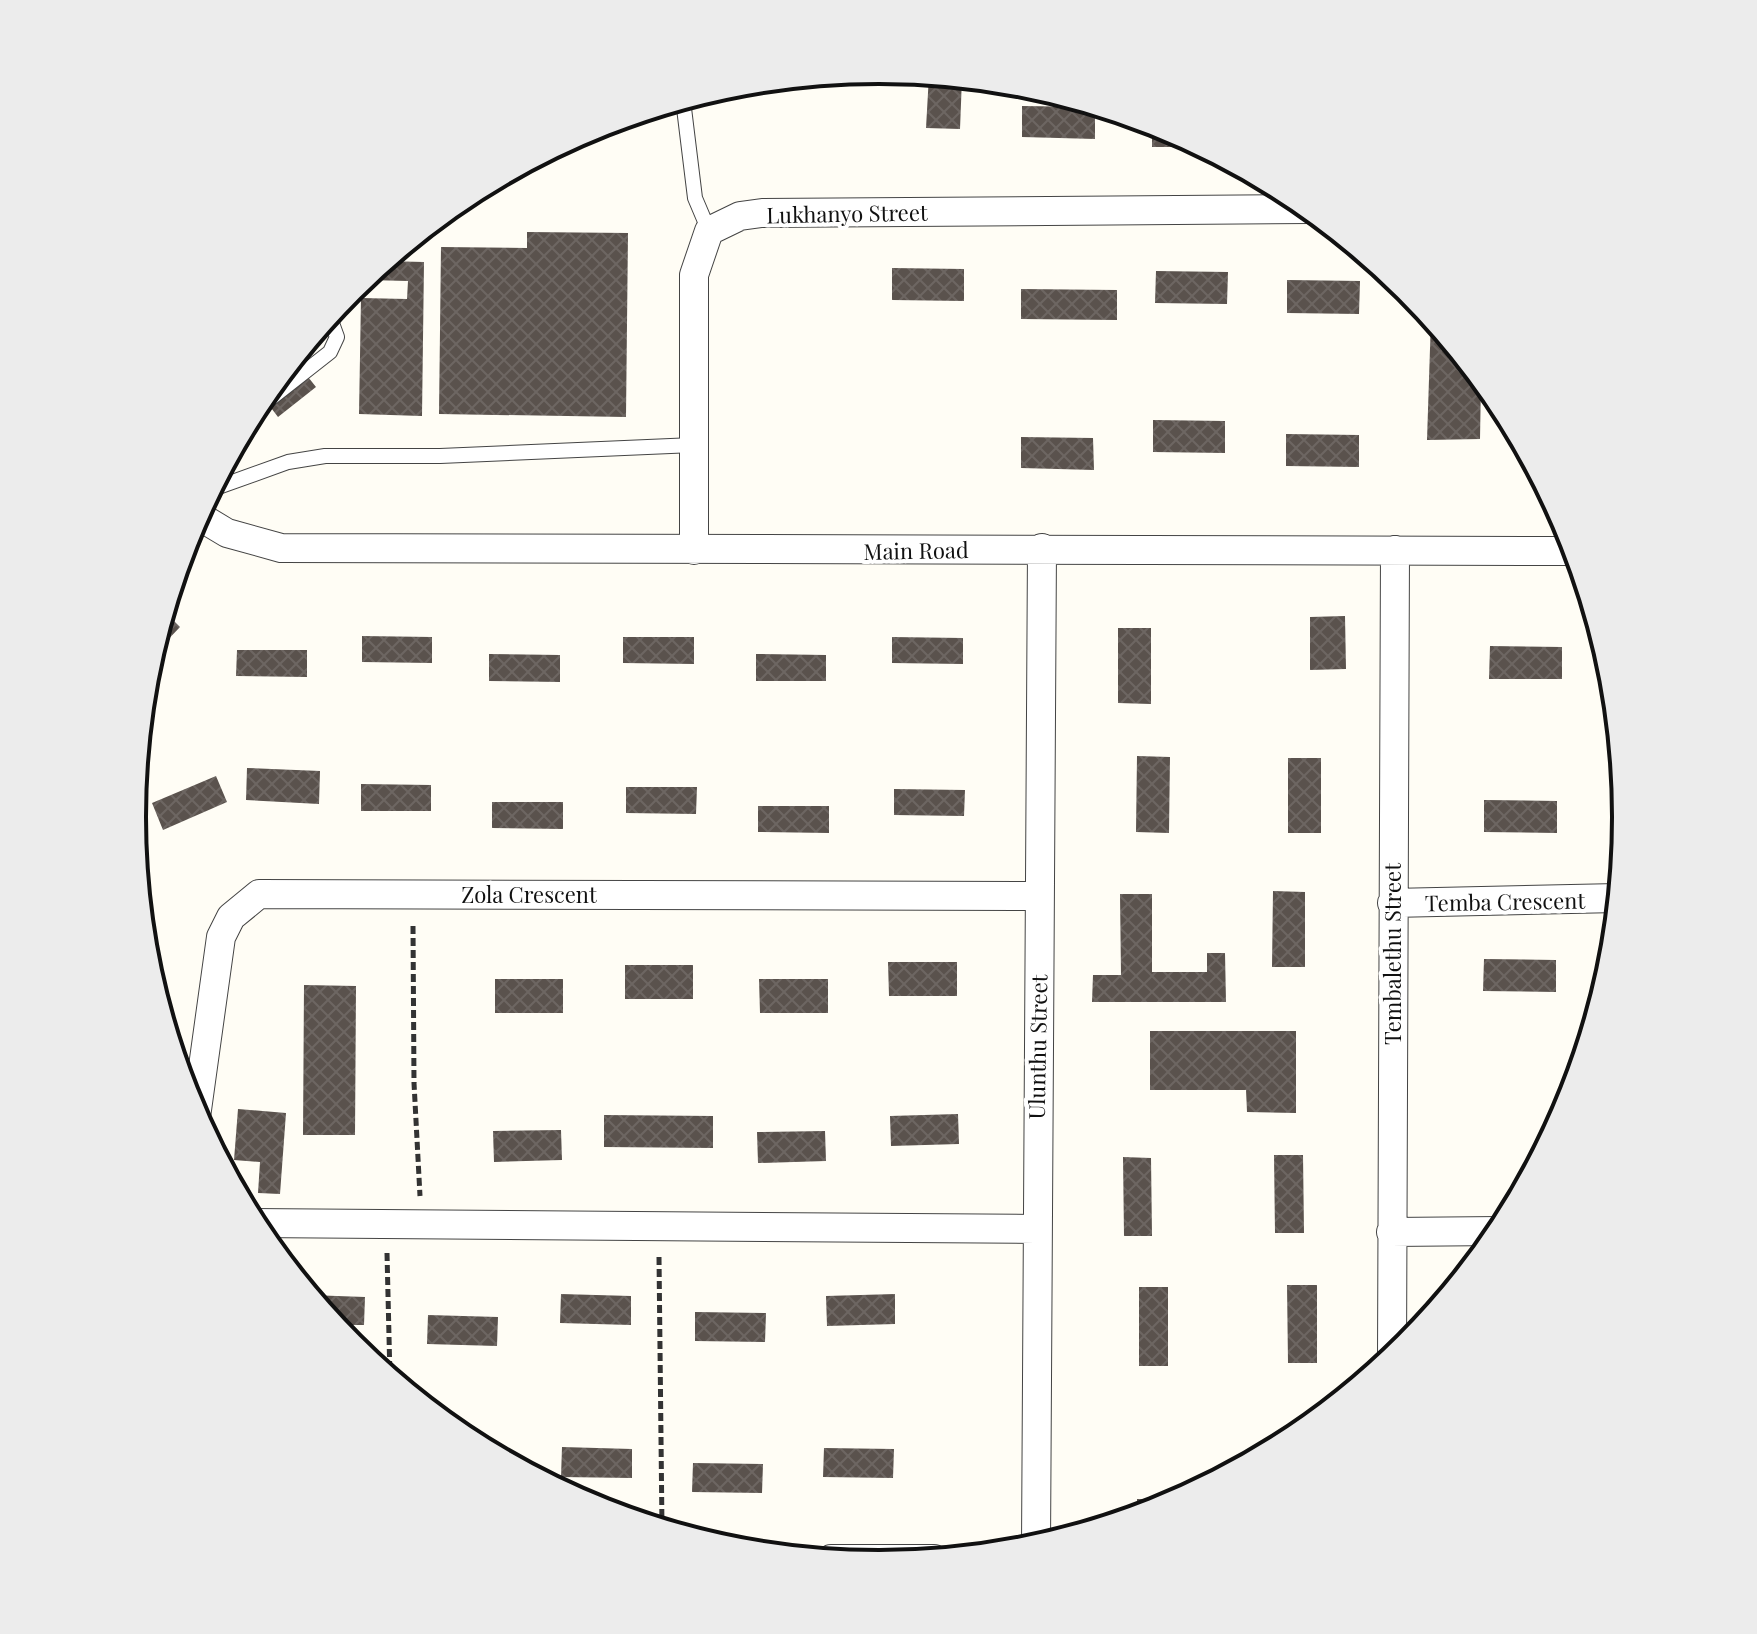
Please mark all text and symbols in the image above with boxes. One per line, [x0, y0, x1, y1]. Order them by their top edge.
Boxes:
street label: Lukhanyo Street [766, 197, 929, 229]
street label: Main Road [863, 534, 969, 566]
street label: Tembalethu Street [1377, 862, 1407, 1045]
street label: Zola Crescent [461, 879, 598, 909]
street label: Temba Crescent [1425, 885, 1587, 917]
street label: Ulunthu Street [1021, 973, 1053, 1120]

